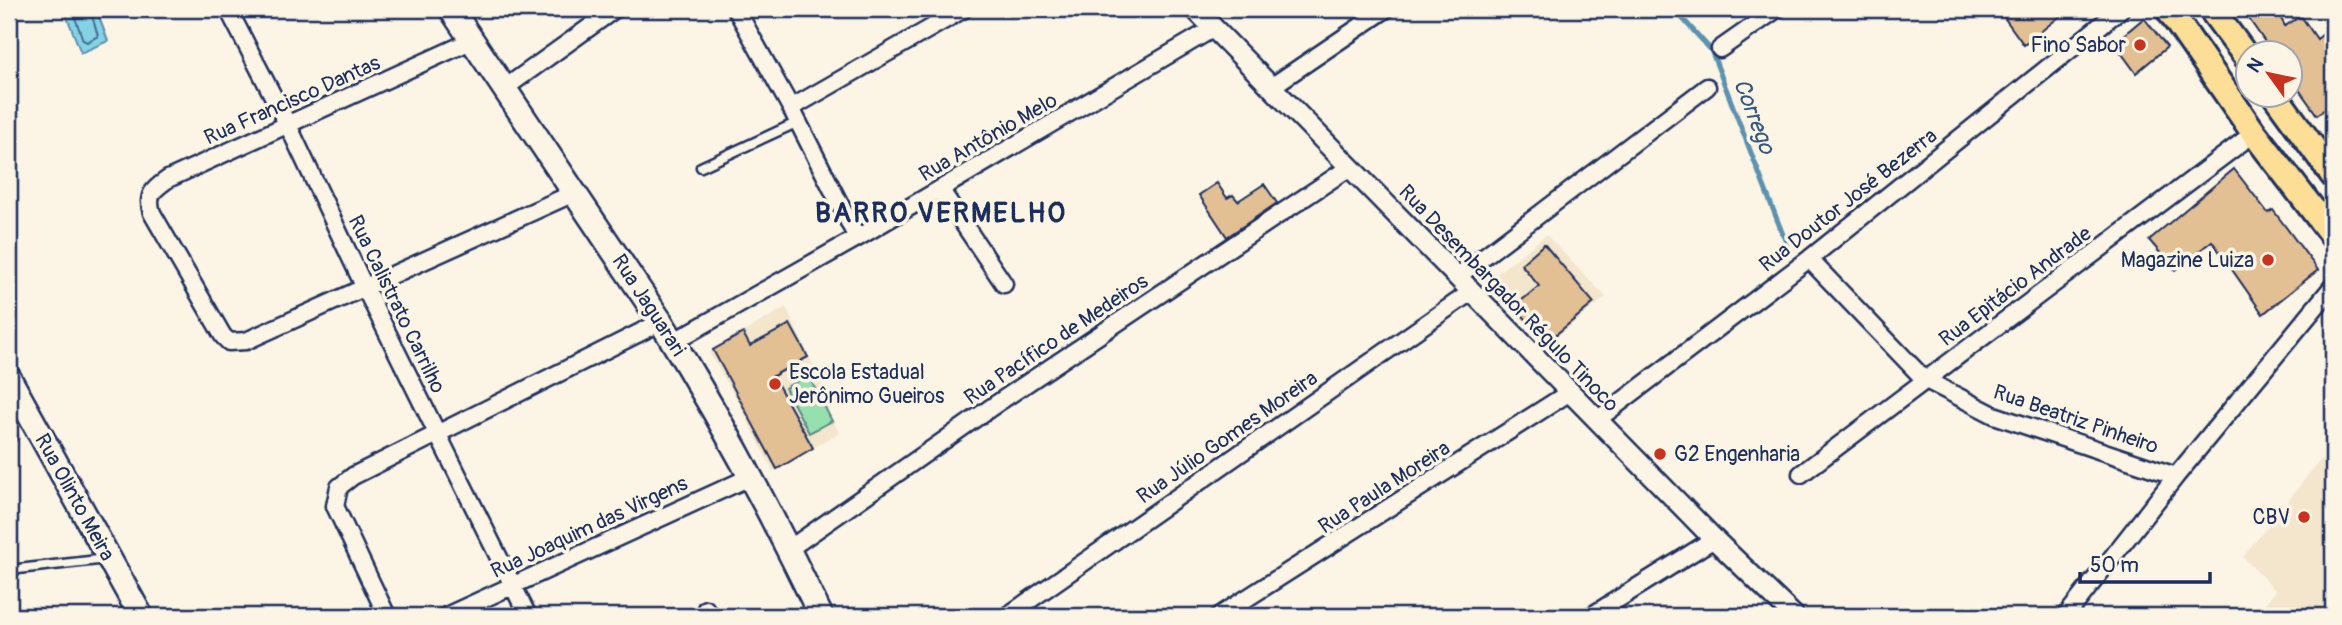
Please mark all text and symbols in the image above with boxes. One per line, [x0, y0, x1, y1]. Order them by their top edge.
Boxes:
place label: Fino Sabor [2031, 32, 2126, 59]
marker: Fino Sabor [2132, 37, 2148, 53]
north arrow [2234, 38, 2304, 108]
street label: Rua Francisco Dantas [200, 49, 385, 151]
text: N [2242, 53, 2269, 77]
water label: Corrego [1727, 75, 1783, 159]
street label: Rua Antônio Melo [914, 87, 1062, 188]
street label: Rua Doutor José Bezerra [1754, 122, 1943, 278]
street label: Rua Desembargador Régulo Tinoco [1393, 179, 1625, 418]
district label: BARRO VERMELHO [815, 196, 1067, 231]
street label: Rua Calistrato Carrilho [342, 211, 451, 398]
street label: Rua Epitácio Andrade [1934, 220, 2097, 353]
place label: Magazine Luiza [2121, 247, 2254, 274]
street label: Rua Jaguarari [606, 249, 692, 362]
marker: Magazine Luiza [2260, 252, 2276, 268]
street label: Rua Pacífico de Medeiros [959, 267, 1154, 411]
place label: Escola Estadual Jerônimo Gueiros [789, 359, 945, 410]
street label: Rua Júlio Gomes Moreira [1132, 365, 1323, 510]
marker: Escola Estadual Jerônimo Gueiros [767, 376, 783, 392]
street label: Rua Beatriz Pinheiro [1990, 379, 2162, 460]
street label: Rua Olinto Meira [28, 429, 121, 566]
street label: Rua Paula Moreira [1313, 435, 1455, 540]
place label: G2 Engenharia [1674, 441, 1800, 468]
marker: G2 Engenharia [1652, 446, 1668, 462]
street label: Rua Joaquim das Virgens [486, 470, 693, 585]
place label: CBV [2253, 504, 2290, 531]
marker: CBV [2296, 509, 2312, 525]
scale bar [2080, 541, 2209, 585]
text: 50 m [2090, 552, 2139, 579]

